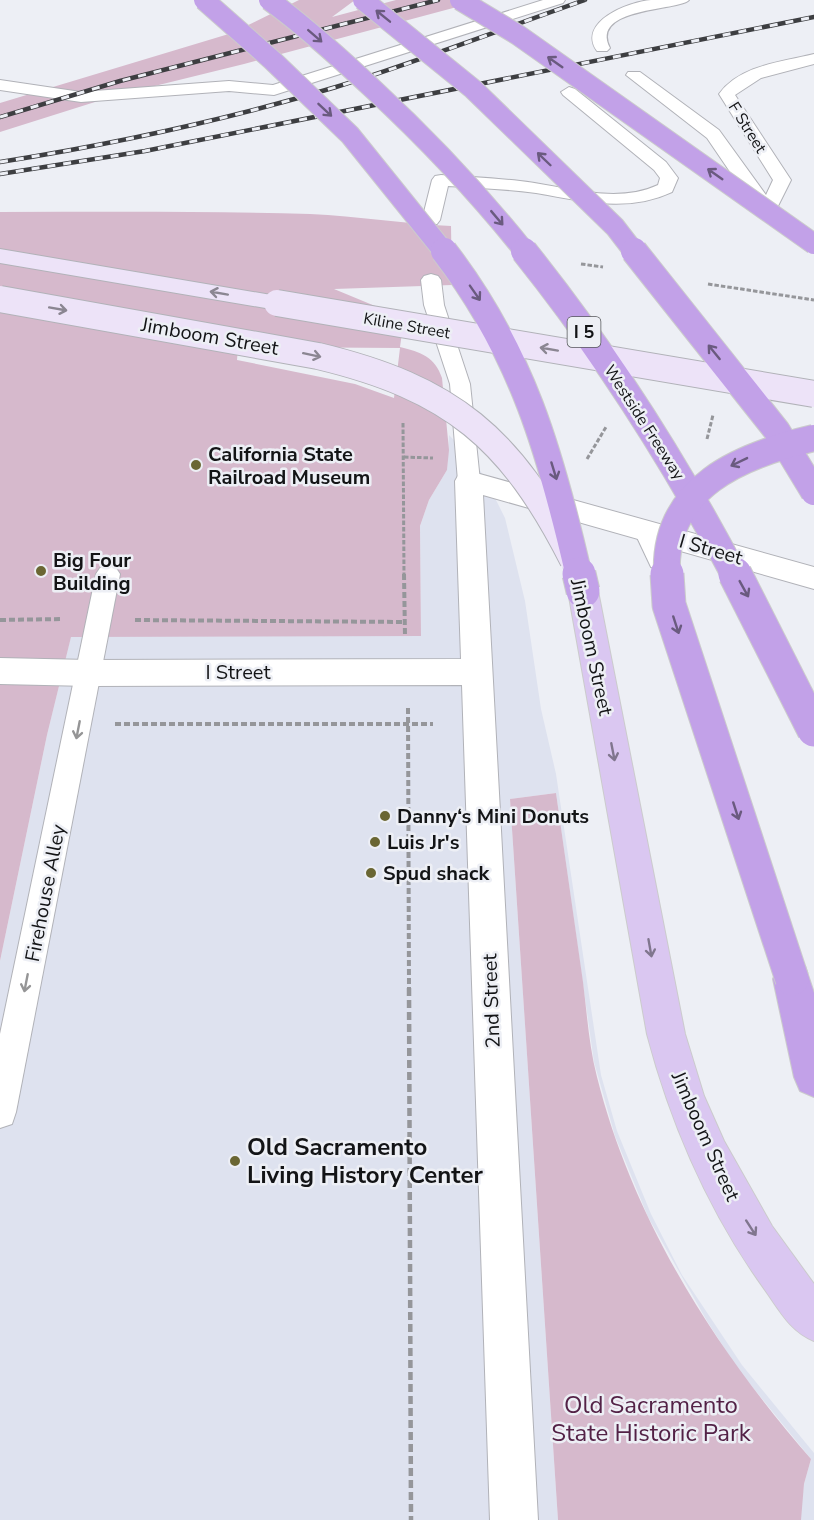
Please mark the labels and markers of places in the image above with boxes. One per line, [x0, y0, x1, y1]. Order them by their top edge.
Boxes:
place label: California State Railroad Museum [208, 441, 370, 491]
marker: California State Railroad Museum [189, 458, 203, 472]
place label: Big Four Building [53, 547, 131, 597]
marker: Big Four Building [34, 564, 48, 578]
place label: Danny‘s Mini Donuts [397, 803, 589, 830]
marker: Danny‘s Mini Donuts [378, 809, 392, 823]
place label: Luis Jr's [387, 829, 460, 856]
marker: Luis Jr's [368, 835, 382, 849]
place label: Spud shack [383, 860, 490, 887]
marker: Spud shack [364, 866, 378, 880]
place label: Old Sacramento Living History Center [247, 1131, 483, 1191]
marker: Old Sacramento Living History Center [228, 1154, 242, 1168]

